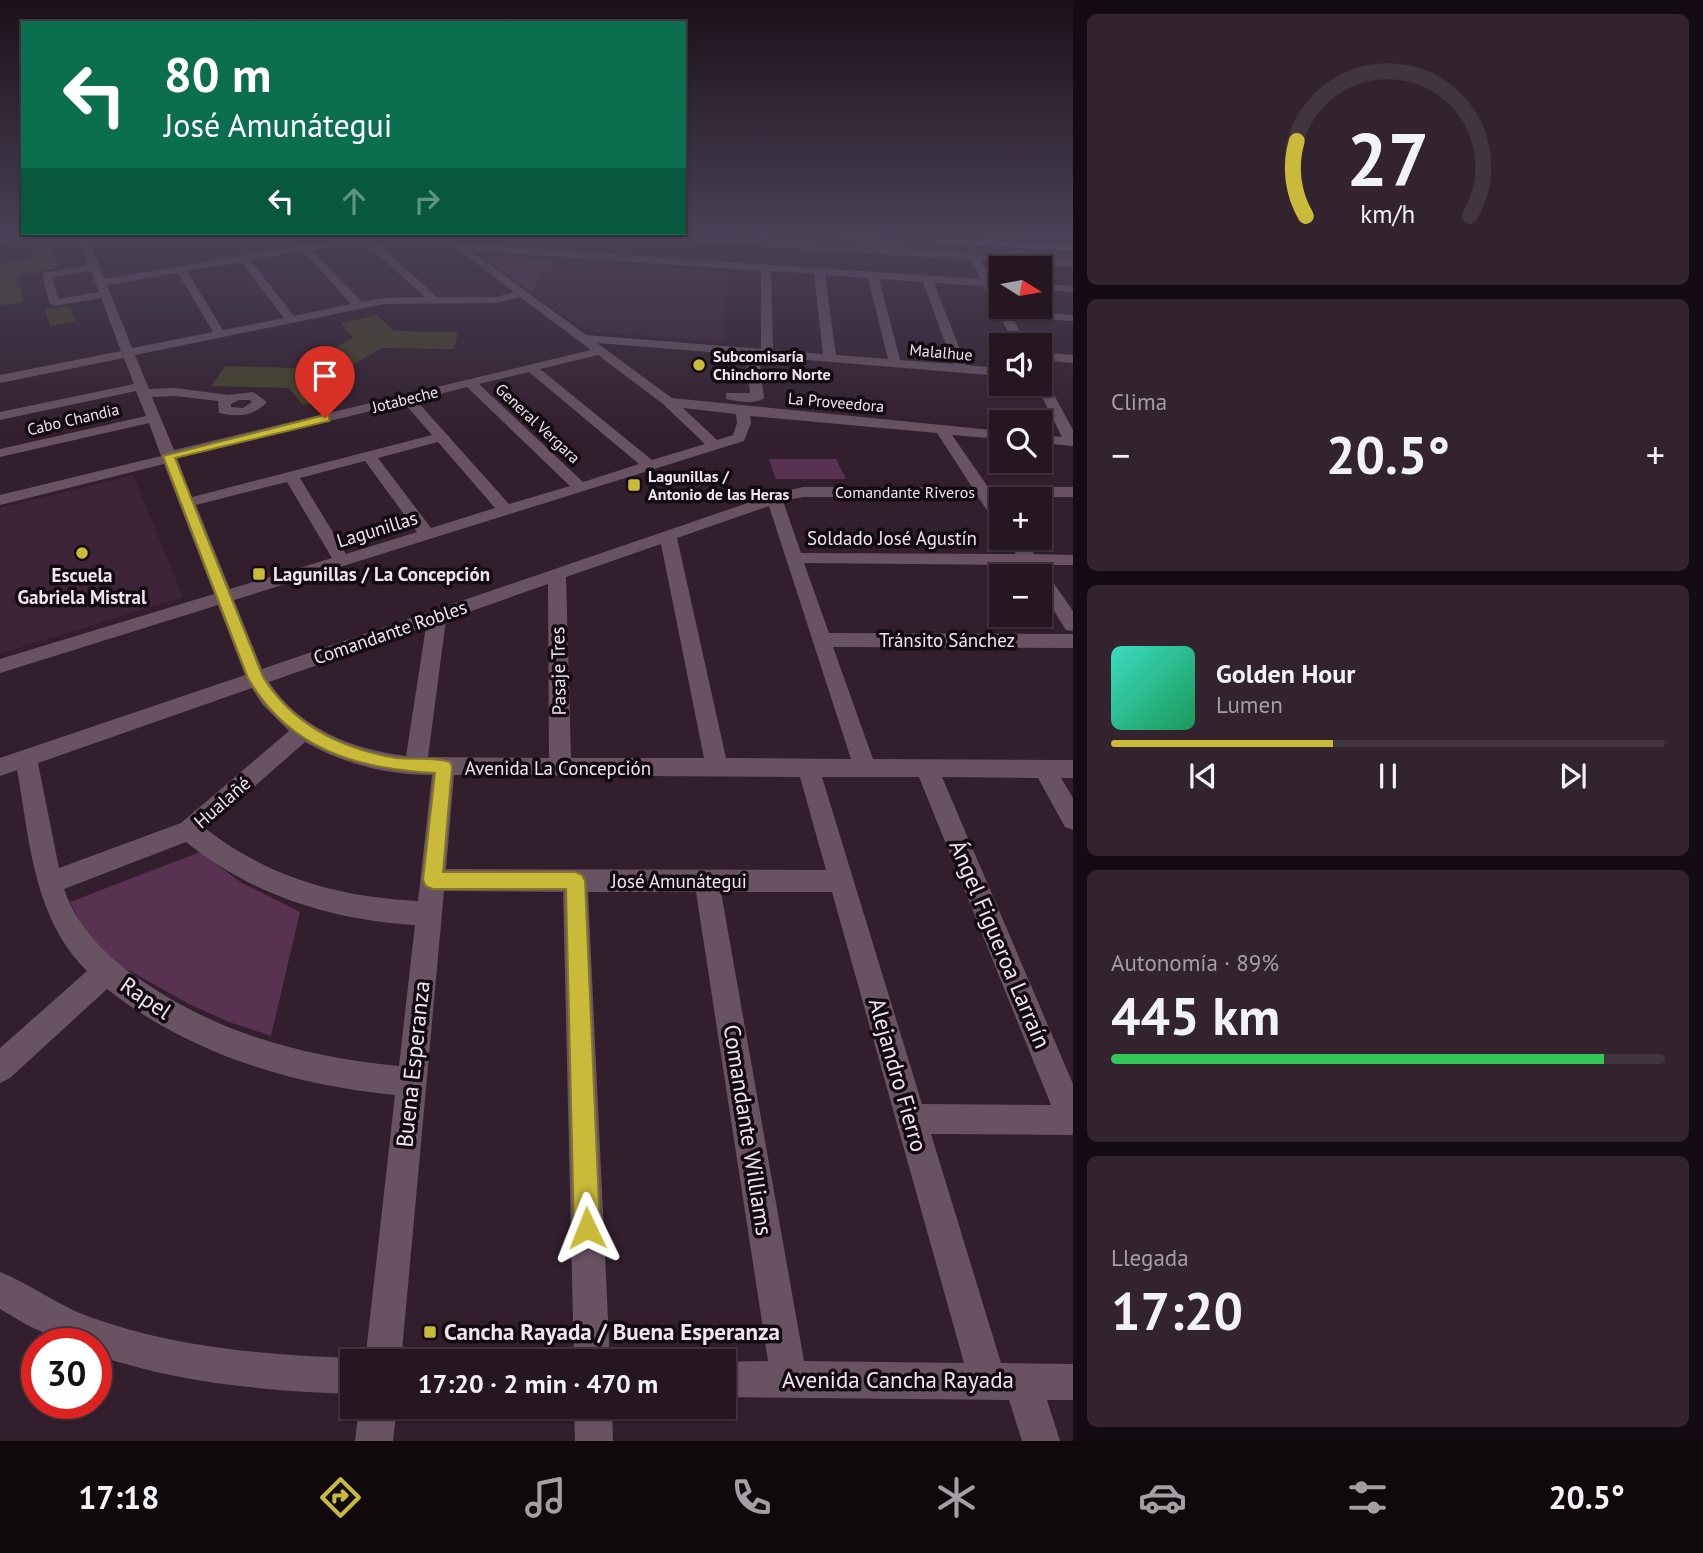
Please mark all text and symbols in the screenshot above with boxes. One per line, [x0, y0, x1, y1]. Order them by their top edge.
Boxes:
text: 80 m [164, 42, 271, 106]
icon: left [49, 49, 140, 140]
text: José Amunátegui [164, 104, 392, 146]
text: 27 [1347, 112, 1429, 206]
icon: left [262, 182, 300, 220]
icon: ahead [335, 182, 373, 220]
icon: right [408, 182, 446, 220]
text: km/h [1361, 198, 1415, 230]
north arrow [989, 256, 1052, 318]
map controls [989, 256, 1052, 627]
button: sound [989, 333, 1052, 396]
street label: Malalhue [909, 339, 973, 365]
pin [295, 346, 355, 418]
place label: Subcomisaría Chinchorro Norte [713, 346, 831, 384]
icon: arrive [306, 357, 344, 395]
marker: Subcomisaría Chinchorro Norte [691, 357, 707, 373]
street label: General Vergara [492, 379, 584, 467]
street label: Jotabeche [369, 381, 440, 417]
text: Clima [1111, 387, 1167, 416]
street label: La Proveedora [787, 388, 885, 416]
street label: Cabo Chandia [25, 399, 121, 439]
button: search [989, 410, 1052, 473]
text: 20.5° [1326, 421, 1450, 488]
text: − [1111, 430, 1130, 479]
text: + [1646, 430, 1665, 479]
place label: Lagunillas / Antonio de las Heras [648, 466, 789, 504]
marker: Lagunillas / Antonio de las Heras [626, 477, 642, 493]
street label: Comandante Riveros [835, 482, 975, 502]
button: + [989, 487, 1052, 550]
street label: Lagunillas [334, 505, 420, 553]
street label: Soldado José Agustín [807, 526, 977, 550]
marker: Escuela Gabriela Mistral [74, 545, 90, 561]
place label: Lagunillas / La Concepción [273, 562, 490, 586]
place label: Escuela Gabriela Mistral [17, 563, 147, 609]
button: − [989, 564, 1052, 627]
marker: Lagunillas / La Concepción [251, 566, 267, 582]
street label: Comandante Robles [310, 595, 470, 669]
street label: Pasaje Tres [545, 626, 571, 716]
street label: Tránsito Sánchez [879, 628, 1015, 652]
text: Golden Hour [1216, 657, 1355, 690]
text: Lumen [1216, 690, 1283, 719]
street label: Avenida La Concepción [465, 756, 651, 780]
icon: previous [1184, 757, 1222, 795]
icon: pause [1369, 757, 1407, 795]
icon: next [1554, 757, 1592, 795]
street label: Hualañé [189, 771, 255, 833]
street label: Ángel Figueroa Larraín [943, 835, 1058, 1052]
street label: José Amunátegui [610, 869, 747, 893]
text: Autonomía · 89% [1111, 948, 1279, 977]
street label: Rapel [115, 970, 178, 1025]
street label: Buena Esperanza [389, 979, 436, 1149]
text: 445 km [1111, 982, 1280, 1049]
street label: Alejandro Fierro [863, 995, 934, 1155]
street label: Comandante Williams [717, 1022, 779, 1237]
position arrow [550, 1191, 624, 1265]
text: Llegada [1111, 1243, 1189, 1272]
text: 17:20 [1111, 1277, 1243, 1344]
place label: Cancha Rayada / Buena Esperanza [444, 1317, 780, 1346]
marker: Cancha Rayada / Buena Esperanza [422, 1324, 438, 1340]
speed limit sign: 30 [21, 1328, 112, 1419]
street label: Avenida Cancha Rayada [782, 1365, 1014, 1394]
text: 17:20 · 2 min · 470 m [418, 1367, 658, 1400]
icon: directions [316, 1473, 365, 1522]
icon: music [521, 1473, 570, 1522]
icon: phone [727, 1473, 776, 1522]
icon: climate [932, 1473, 981, 1522]
icon: car [1138, 1473, 1187, 1522]
icon: filters [1343, 1473, 1392, 1522]
text: 17:18 [78, 1476, 159, 1518]
text: 20.5° [1548, 1476, 1625, 1518]

